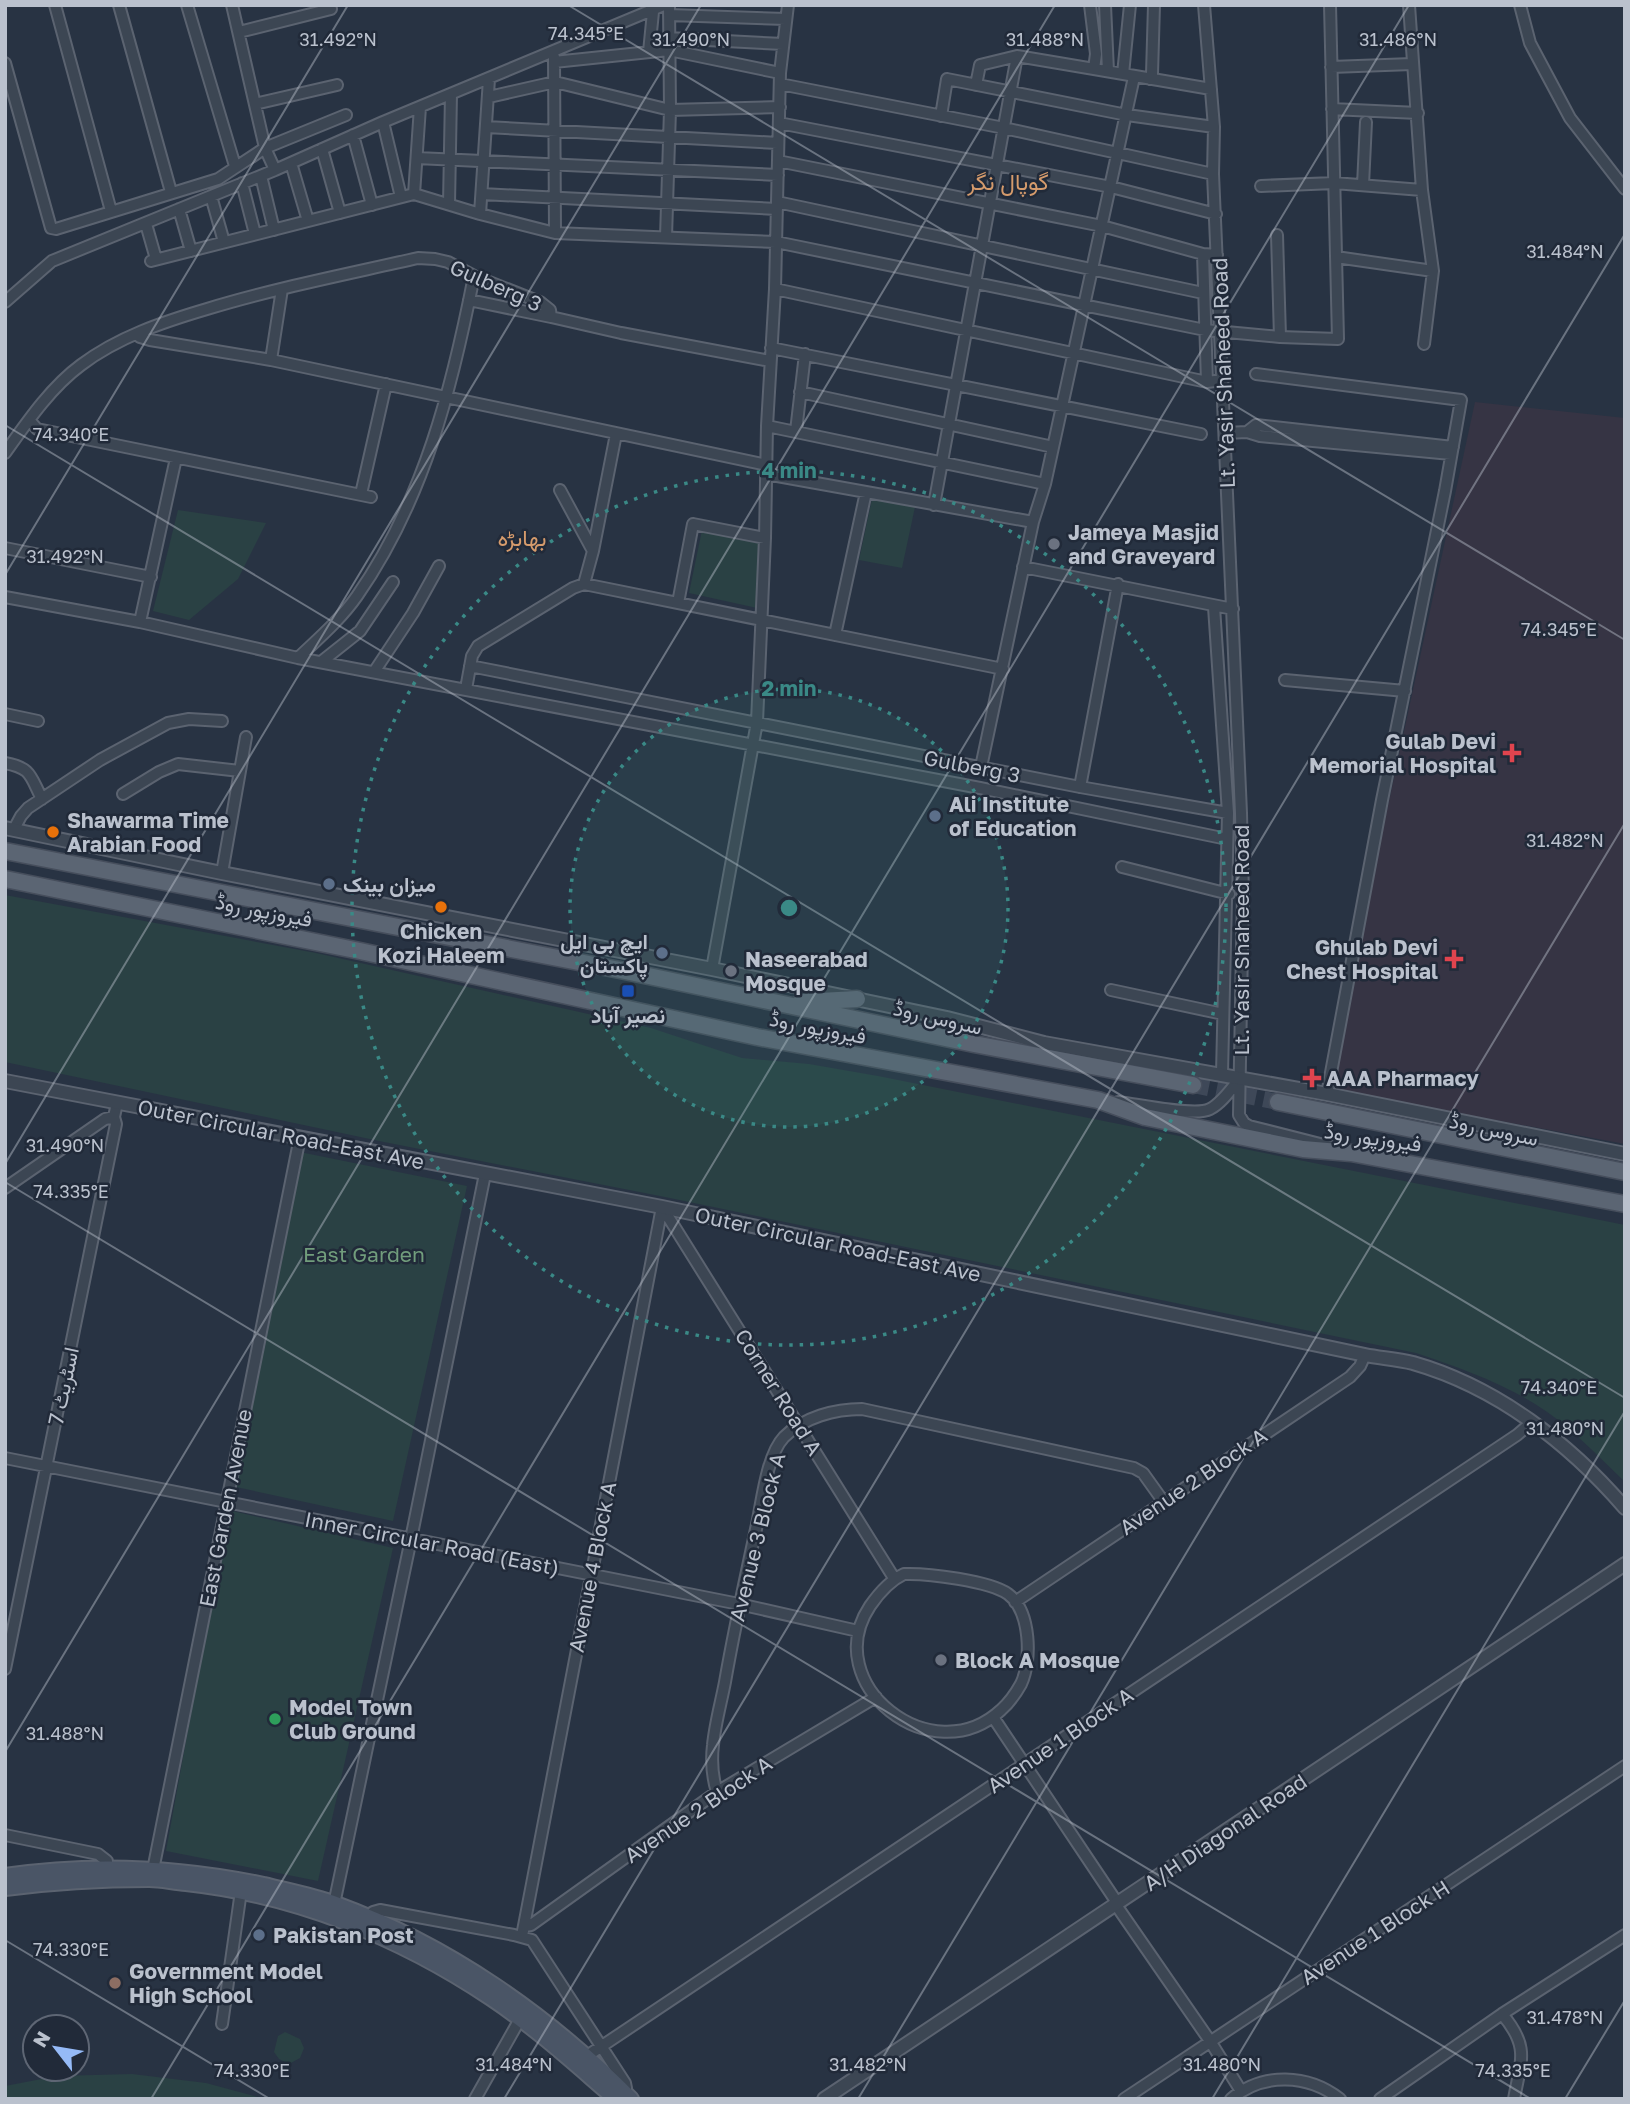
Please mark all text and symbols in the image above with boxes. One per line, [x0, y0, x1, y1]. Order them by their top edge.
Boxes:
text: 74.345°E [548, 22, 624, 44]
text: 31.492°N [299, 28, 377, 50]
text: 31.490°N [652, 28, 730, 50]
text: 31.488°N [1006, 28, 1084, 50]
text: 31.486°N [1359, 28, 1437, 50]
district label: گوپال نگر [966, 167, 1049, 198]
text: 31.484°N [1526, 240, 1604, 262]
street label: Gulberg 3 [446, 253, 546, 317]
street label: Lt. Yasir Shaheed Road [1206, 257, 1240, 489]
text: 74.340°E [33, 423, 109, 445]
text: 4 min [761, 457, 817, 483]
place label: Jameya Masjid and Graveyard [1068, 519, 1219, 569]
district label: بھابڑہ [498, 523, 546, 553]
marker: Jameya Masjid and Graveyard [1046, 536, 1062, 552]
text: 31.492°N [26, 545, 104, 567]
text: 74.345°E [1521, 618, 1597, 640]
text: 2 min [762, 675, 816, 701]
place label: Gulab Devi Memorial Hospital [1309, 728, 1496, 778]
marker: Gulab Devi Memorial Hospital [1502, 743, 1522, 763]
street label: Gulberg 3 [922, 744, 1022, 788]
place label: Ali Institute of Education [949, 791, 1077, 841]
place label: Shawarma Time Arabian Food [67, 807, 229, 857]
marker: Ali Institute of Education [927, 808, 943, 824]
marker: Shawarma Time Arabian Food [45, 824, 61, 840]
street label: Lt. Yasir Shaheed Road [1228, 825, 1254, 1055]
text: 31.482°N [1526, 829, 1604, 851]
place label: میزان بینک [343, 871, 436, 898]
marker: میزان بینک [321, 876, 337, 892]
street label: فیروزپور روڈ [213, 888, 315, 934]
centre of rings [777, 896, 801, 920]
marker: Chicken Kozi Haleem [433, 899, 449, 915]
place label: Chicken Kozi Haleem [377, 918, 505, 968]
place label: ایچ بی ایل پاکستان [560, 928, 648, 980]
place label: Ghulab Devi Chest Hospital [1286, 934, 1438, 984]
marker: ایچ بی ایل پاکستان [654, 945, 670, 961]
place label: Naseerabad Mosque [745, 946, 868, 996]
marker: Ghulab Devi Chest Hospital [1444, 949, 1464, 969]
marker: Naseerabad Mosque [723, 963, 739, 979]
marker: نصیر آباد [620, 983, 636, 999]
street label: سروس روڈ [891, 994, 985, 1041]
place label: نصیر آباد [591, 1002, 665, 1029]
street label: فیروزپور روڈ [767, 1005, 869, 1051]
place label: AAA Pharmacy [1326, 1065, 1479, 1091]
marker: AAA Pharmacy [1304, 1070, 1320, 1086]
street label: Outer Circular Road-East Ave [136, 1093, 426, 1175]
street label: سروس روڈ [1447, 1107, 1541, 1152]
street label: فیروزپور روڈ [1322, 1117, 1423, 1159]
text: 31.490°N [26, 1134, 104, 1156]
text: 74.335°E [33, 1180, 109, 1202]
street label: Outer Circular Road-East Ave [693, 1201, 983, 1287]
park label: East Garden [303, 1241, 425, 1267]
street label: Corner Road A [730, 1324, 828, 1460]
street label: اسٹریٹ 7 [42, 1345, 85, 1428]
text: 74.340°E [1521, 1376, 1597, 1398]
street label: East Garden Avenue [193, 1407, 257, 1609]
text: 31.480°N [1526, 1417, 1604, 1439]
street label: Avenue 2 Block A [1114, 1422, 1272, 1540]
street label: Avenue 3 Block A [723, 1450, 791, 1624]
street label: Avenue 4 Block A [563, 1479, 621, 1655]
street label: Inner Circular Road (East) [303, 1506, 561, 1580]
place label: Block A Mosque [955, 1647, 1120, 1673]
marker: Block A Mosque [933, 1652, 949, 1668]
street label: Avenue 1 Block A [982, 1682, 1138, 1798]
place label: Model Town Club Ground [289, 1694, 416, 1744]
marker: Model Town Club Ground [267, 1711, 283, 1727]
text: 31.488°N [26, 1722, 104, 1744]
street label: Avenue 2 Block A [619, 1750, 777, 1868]
street label: A/H Diagonal Road [1138, 1768, 1312, 1896]
street label: Avenue 1 Block H [1296, 1874, 1454, 1990]
place label: Pakistan Post [273, 1922, 414, 1948]
marker: Pakistan Post [251, 1927, 267, 1943]
text: 74.330°E [33, 1938, 109, 1960]
place label: Government Model High School [129, 1958, 323, 2008]
marker: Government Model High School [107, 1975, 123, 1991]
text: 31.478°N [1527, 2006, 1603, 2028]
north arrow [21, 2013, 91, 2083]
text: N [27, 2027, 55, 2051]
text: 31.484°N [475, 2053, 553, 2075]
text: 31.482°N [829, 2053, 907, 2075]
text: 31.480°N [1183, 2053, 1261, 2075]
text: 74.330°E [214, 2059, 290, 2081]
text: 74.335°E [1475, 2059, 1551, 2081]

